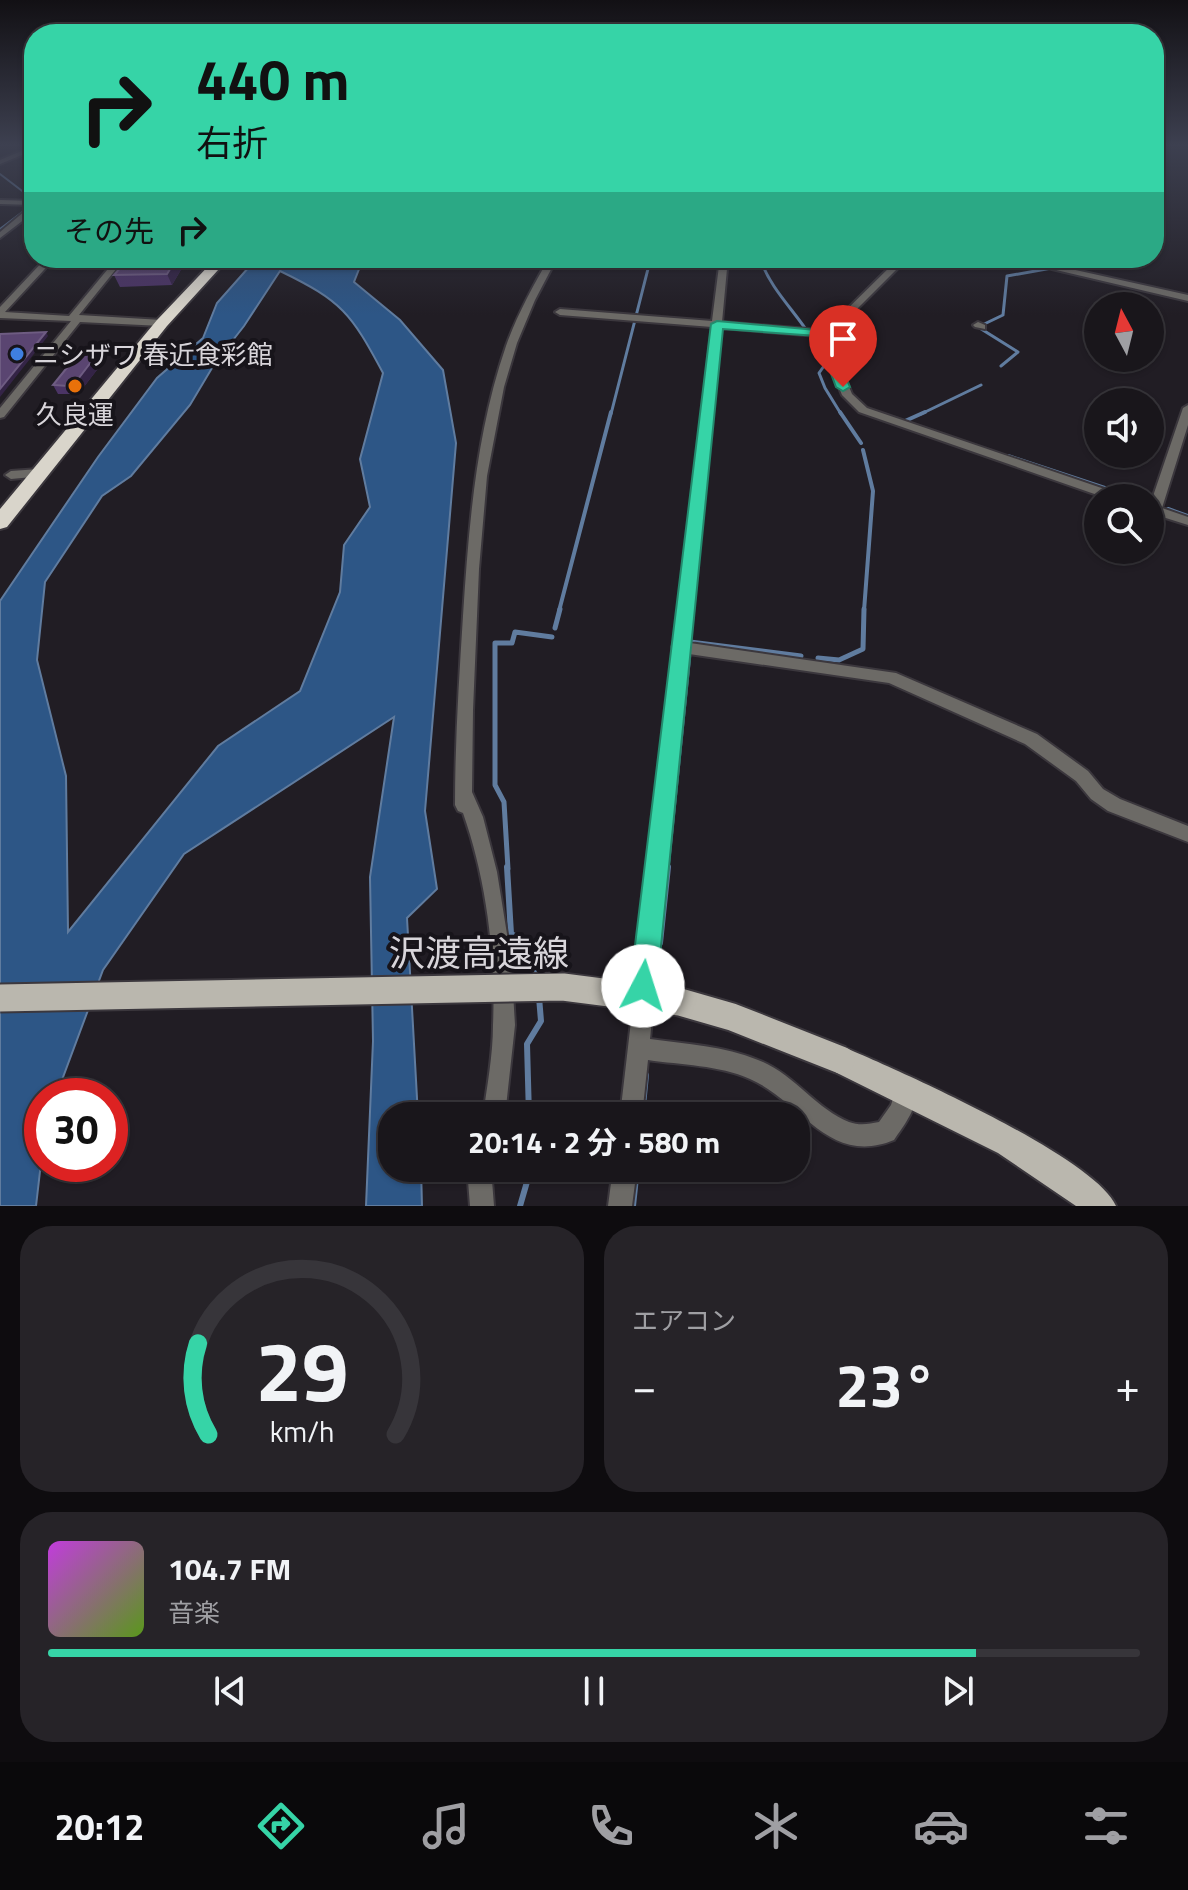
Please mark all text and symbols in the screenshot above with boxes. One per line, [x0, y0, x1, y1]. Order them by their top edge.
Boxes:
text: 440 m [196, 37, 349, 122]
icon: right [64, 56, 168, 160]
text: 右折 [196, 115, 268, 170]
text: その先 [64, 208, 154, 254]
icon: right [170, 208, 214, 252]
north arrow [1084, 292, 1164, 372]
map controls [1084, 292, 1164, 564]
pin [809, 305, 877, 387]
icon: arrive [821, 317, 865, 361]
place label: ニシザワ 春近食彩館 [33, 335, 273, 374]
marker: ニシザワ 春近食彩館 [8, 345, 26, 363]
marker: 久良運 [66, 377, 84, 395]
button: sound [1084, 388, 1164, 468]
place label: 久良運 [36, 395, 114, 434]
button: search [1084, 484, 1164, 564]
street label: 沢渡高遠線 [389, 925, 569, 980]
position arrow [601, 944, 685, 1028]
speed limit sign: 30 [24, 1078, 128, 1182]
text: 20:14 · 2 分 · 580 m [468, 1119, 720, 1165]
text: エアコン [632, 1301, 736, 1340]
text: 29 [255, 1307, 349, 1433]
text: 23° [836, 1339, 936, 1430]
text: − [632, 1352, 657, 1419]
text: + [1115, 1352, 1140, 1419]
text: km/h [270, 1410, 334, 1453]
text: 104.7 FM [168, 1546, 291, 1592]
text: 音楽 [168, 1593, 220, 1632]
icon: previous [208, 1669, 252, 1713]
icon: pause [572, 1669, 616, 1713]
icon: next [936, 1669, 980, 1713]
icon: directions [253, 1798, 309, 1854]
icon: music [418, 1798, 474, 1854]
icon: phone [583, 1798, 639, 1854]
icon: climate [748, 1798, 804, 1854]
icon: car [913, 1798, 969, 1854]
icon: filters [1078, 1798, 1134, 1854]
text: 20:12 [54, 1799, 144, 1854]

